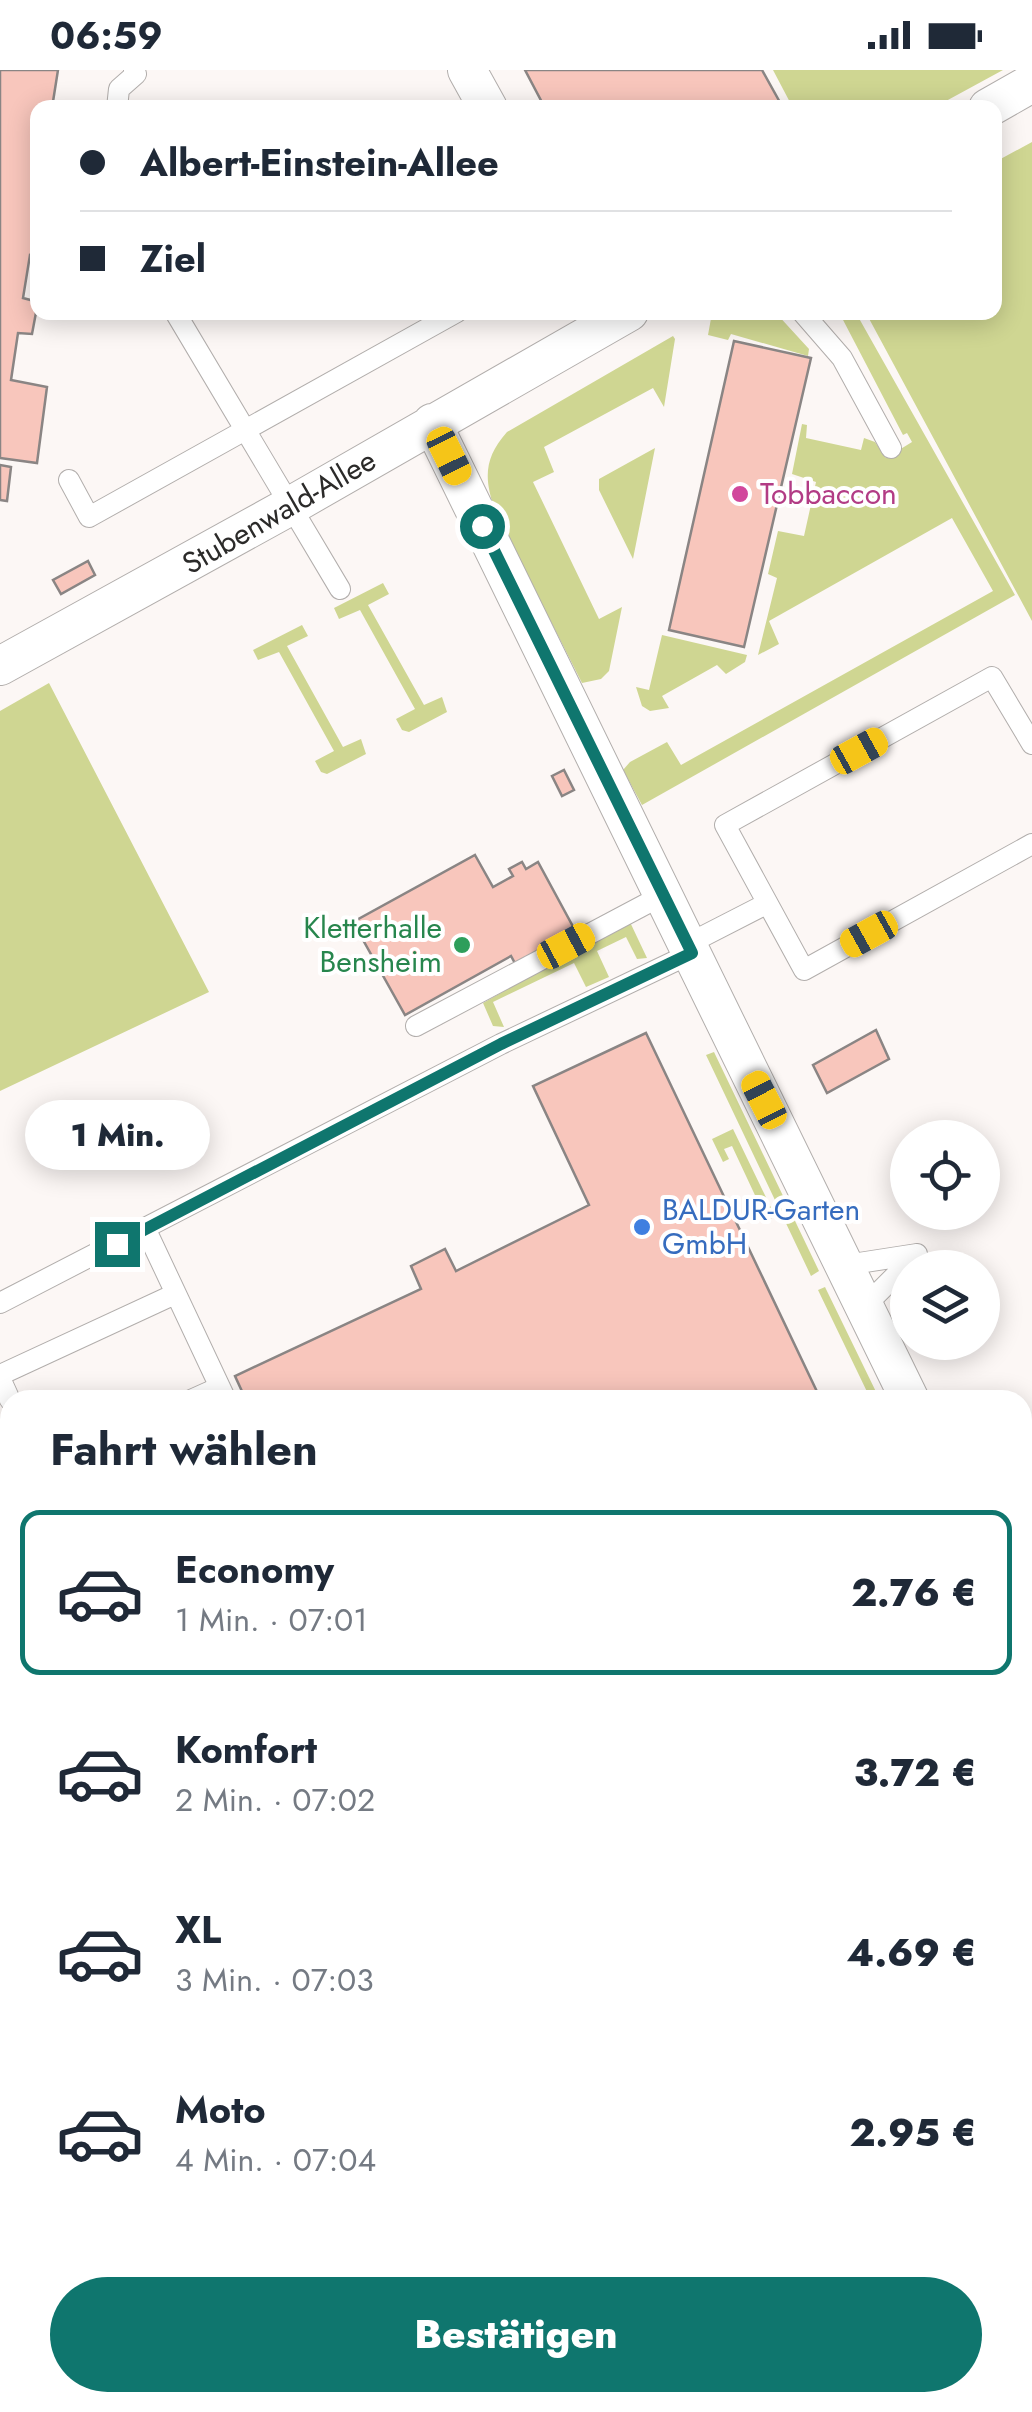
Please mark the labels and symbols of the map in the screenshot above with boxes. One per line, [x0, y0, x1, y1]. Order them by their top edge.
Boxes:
car [422, 422, 476, 490]
street label: Stubenwald-Allee [174, 439, 384, 584]
place label: Tobbaccon [760, 472, 897, 515]
marker: Tobbaccon [729, 483, 751, 505]
route start [460, 504, 505, 549]
car [825, 723, 893, 779]
place label: Kletterhalle Bensheim [303, 906, 442, 983]
car [835, 906, 903, 962]
car [532, 919, 600, 973]
marker: Kletterhalle Bensheim [451, 934, 473, 956]
car [737, 1066, 791, 1134]
callout: 1 Min. [24, 1099, 210, 1169]
place label: BALDUR-Garten GmbH [662, 1188, 860, 1265]
marker: BALDUR-Garten GmbH [631, 1216, 653, 1238]
route end [95, 1222, 140, 1267]

